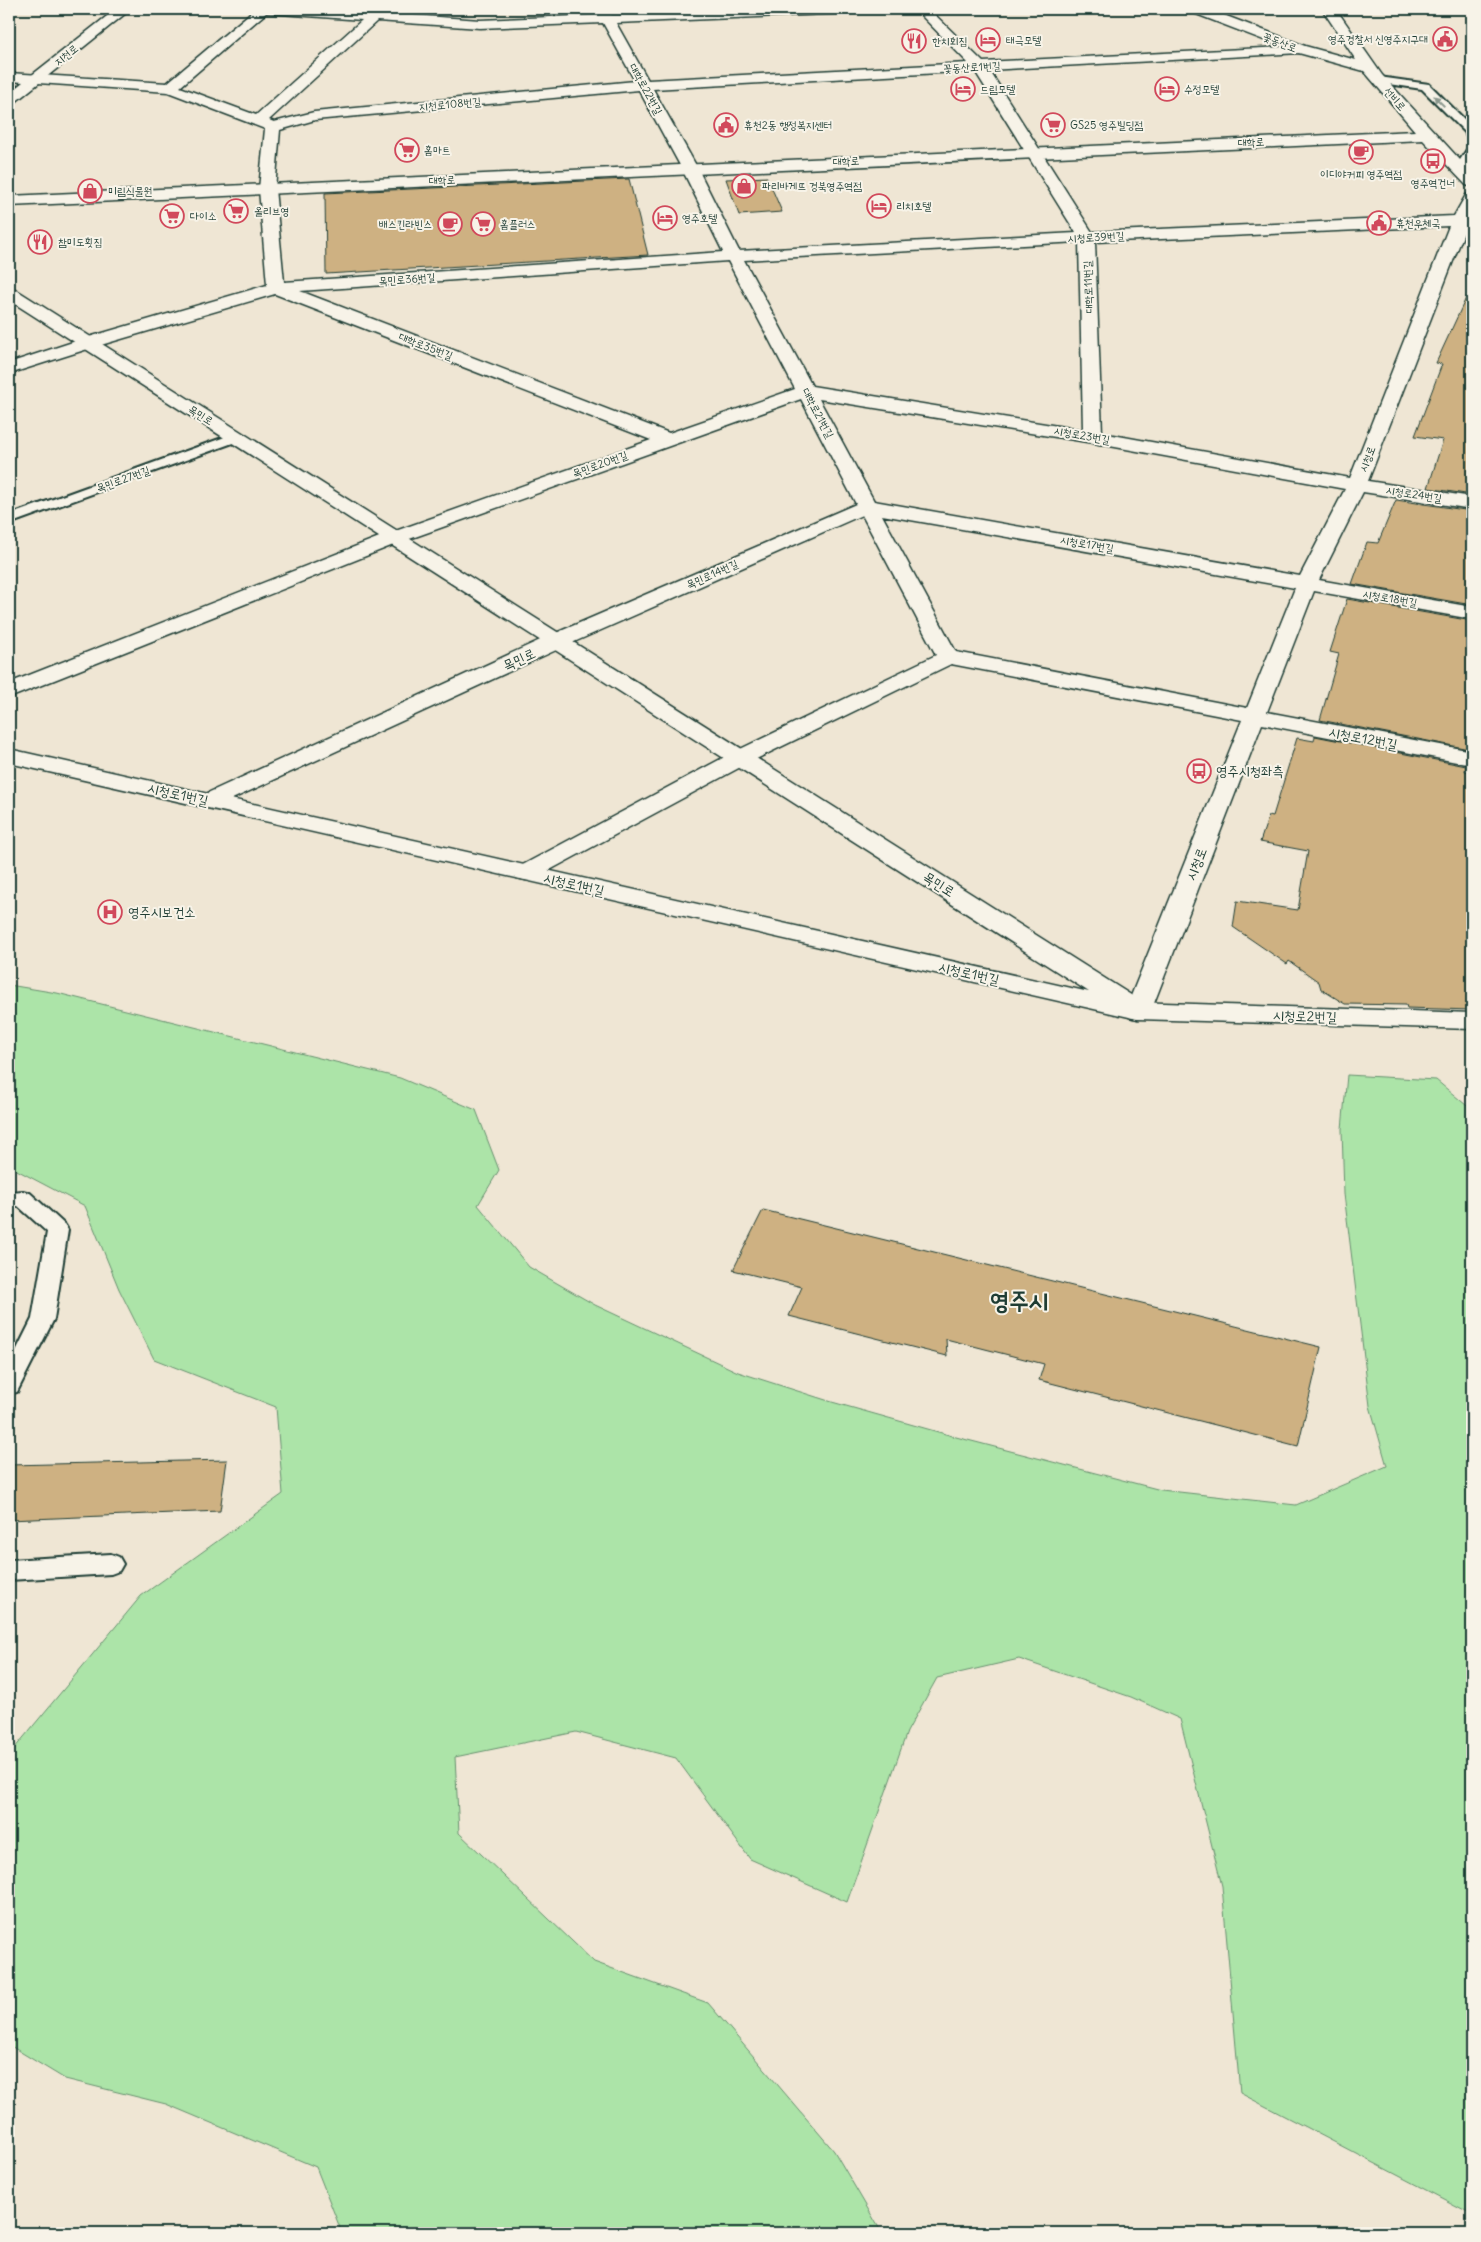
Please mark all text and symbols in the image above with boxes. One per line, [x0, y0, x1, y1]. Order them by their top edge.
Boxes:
public building icon: 영주경찰서 신영주지구대 [1432, 26, 1458, 52]
hotel icon: 태극모텔 [975, 27, 1001, 53]
restaurant icon: 한치회집 [901, 28, 927, 54]
street label: 꽃동산로 [1261, 29, 1299, 55]
place label: 영주경찰서 신영주지구대 [1328, 32, 1428, 46]
place label: 태극모텔 [1006, 33, 1042, 47]
place label: 한치회집 [932, 34, 967, 48]
street label: 지천로 [51, 41, 81, 69]
street label: 꽃동산로1번길 [943, 58, 1001, 75]
street label: 대학로22번길 [626, 61, 666, 117]
hotel icon: 드림모텔 [950, 76, 976, 102]
hotel icon: 수정모텔 [1154, 76, 1180, 102]
place label: 드림모텔 [980, 82, 1016, 96]
place label: 수정모텔 [1184, 82, 1220, 96]
street label: 선비로 [1381, 84, 1409, 114]
street label: 지천로108번길 [418, 94, 482, 114]
one-way arrow [1433, 95, 1445, 107]
public building icon: 휴천2동 행정복지센터 [713, 112, 739, 138]
supermarket icon: GS25 영주빌딩점 [1040, 112, 1066, 138]
place label: 휴천2동 행정복지센터 [744, 118, 832, 132]
place label: GS25 영주빌딩점 [1070, 118, 1143, 132]
street label: 대학로 [1237, 134, 1265, 150]
supermarket icon: 홈마트 [394, 137, 420, 163]
cafe icon: 이디야커피 영주역점 [1348, 139, 1374, 165]
place label: 홈마트 [424, 143, 451, 157]
bus stop icon: 영주역건너 [1420, 148, 1446, 174]
street label: 대학로 [832, 153, 860, 169]
place label: 이디야커피 영주역점 [1320, 167, 1402, 181]
street label: 대학로 [428, 172, 456, 188]
shop icon: 파리바게뜨 경북영주역점 [731, 173, 757, 199]
place label: 영주역건너 [1411, 176, 1455, 190]
shop icon: 미림식물원 [77, 178, 103, 204]
place label: 파리바게뜨 경북영주역점 [762, 179, 862, 193]
place label: 미림식물원 [108, 184, 152, 198]
hotel icon: 리치호텔 [866, 193, 892, 219]
supermarket icon: 올리브영 [223, 198, 249, 224]
place label: 리치호텔 [896, 199, 932, 213]
supermarket icon: 다이소 [159, 203, 185, 229]
place label: 올리브영 [254, 204, 289, 218]
hotel icon: 영주호텔 [652, 205, 678, 231]
place label: 다이소 [190, 209, 217, 223]
public building icon: 휴천우체국 [1366, 210, 1392, 236]
cafe icon: 배스킨라빈스 [437, 211, 463, 237]
supermarket icon: 홈플러스 [470, 211, 496, 237]
place label: 영주호텔 [682, 211, 718, 225]
place label: 휴천우체국 [1396, 216, 1440, 230]
place label: 배스킨라빈스 [379, 217, 432, 231]
place label: 홈플러스 [500, 217, 535, 231]
restaurant icon: 참미도횟집 [27, 229, 53, 255]
street label: 시청로39번길 [1067, 229, 1125, 245]
place label: 참미도횟집 [58, 235, 102, 249]
street label: 대학로11번길 [1080, 260, 1096, 314]
street label: 목민로36번길 [378, 270, 436, 288]
street label: 대학로35번길 [397, 329, 455, 363]
street label: 대학로21번길 [799, 386, 837, 441]
street label: 목민로 [186, 402, 216, 428]
street label: 시청로23번길 [1053, 423, 1111, 447]
street label: 시청로 [1356, 444, 1378, 474]
street label: 목민로20번길 [571, 448, 630, 480]
street label: 목민로27번길 [94, 463, 152, 495]
street label: 시청로24번길 [1385, 483, 1443, 505]
street label: 시청로17번길 [1059, 532, 1115, 556]
street label: 목민로14번길 [684, 556, 740, 592]
street label: 시청로18번길 [1362, 586, 1418, 610]
street label: 목민로 [500, 644, 538, 674]
street label: 시청로12번길 [1327, 723, 1400, 754]
bus stop icon: 영주시청좌측 [1186, 758, 1212, 784]
place label: 영주시청좌측 [1216, 762, 1284, 780]
street label: 시청로1번길 [146, 778, 211, 810]
street label: 시청로 [1182, 845, 1210, 883]
street label: 목민로 [920, 867, 958, 901]
street label: 시청로1번길 [542, 868, 607, 900]
hospital icon: 영주시보건소 [97, 899, 123, 925]
place label: 영주시보건소 [128, 903, 196, 921]
street label: 시청로1번길 [937, 957, 1002, 989]
street label: 시청로2번길 [1273, 1006, 1338, 1026]
district label: 영주시 [990, 1285, 1048, 1315]

